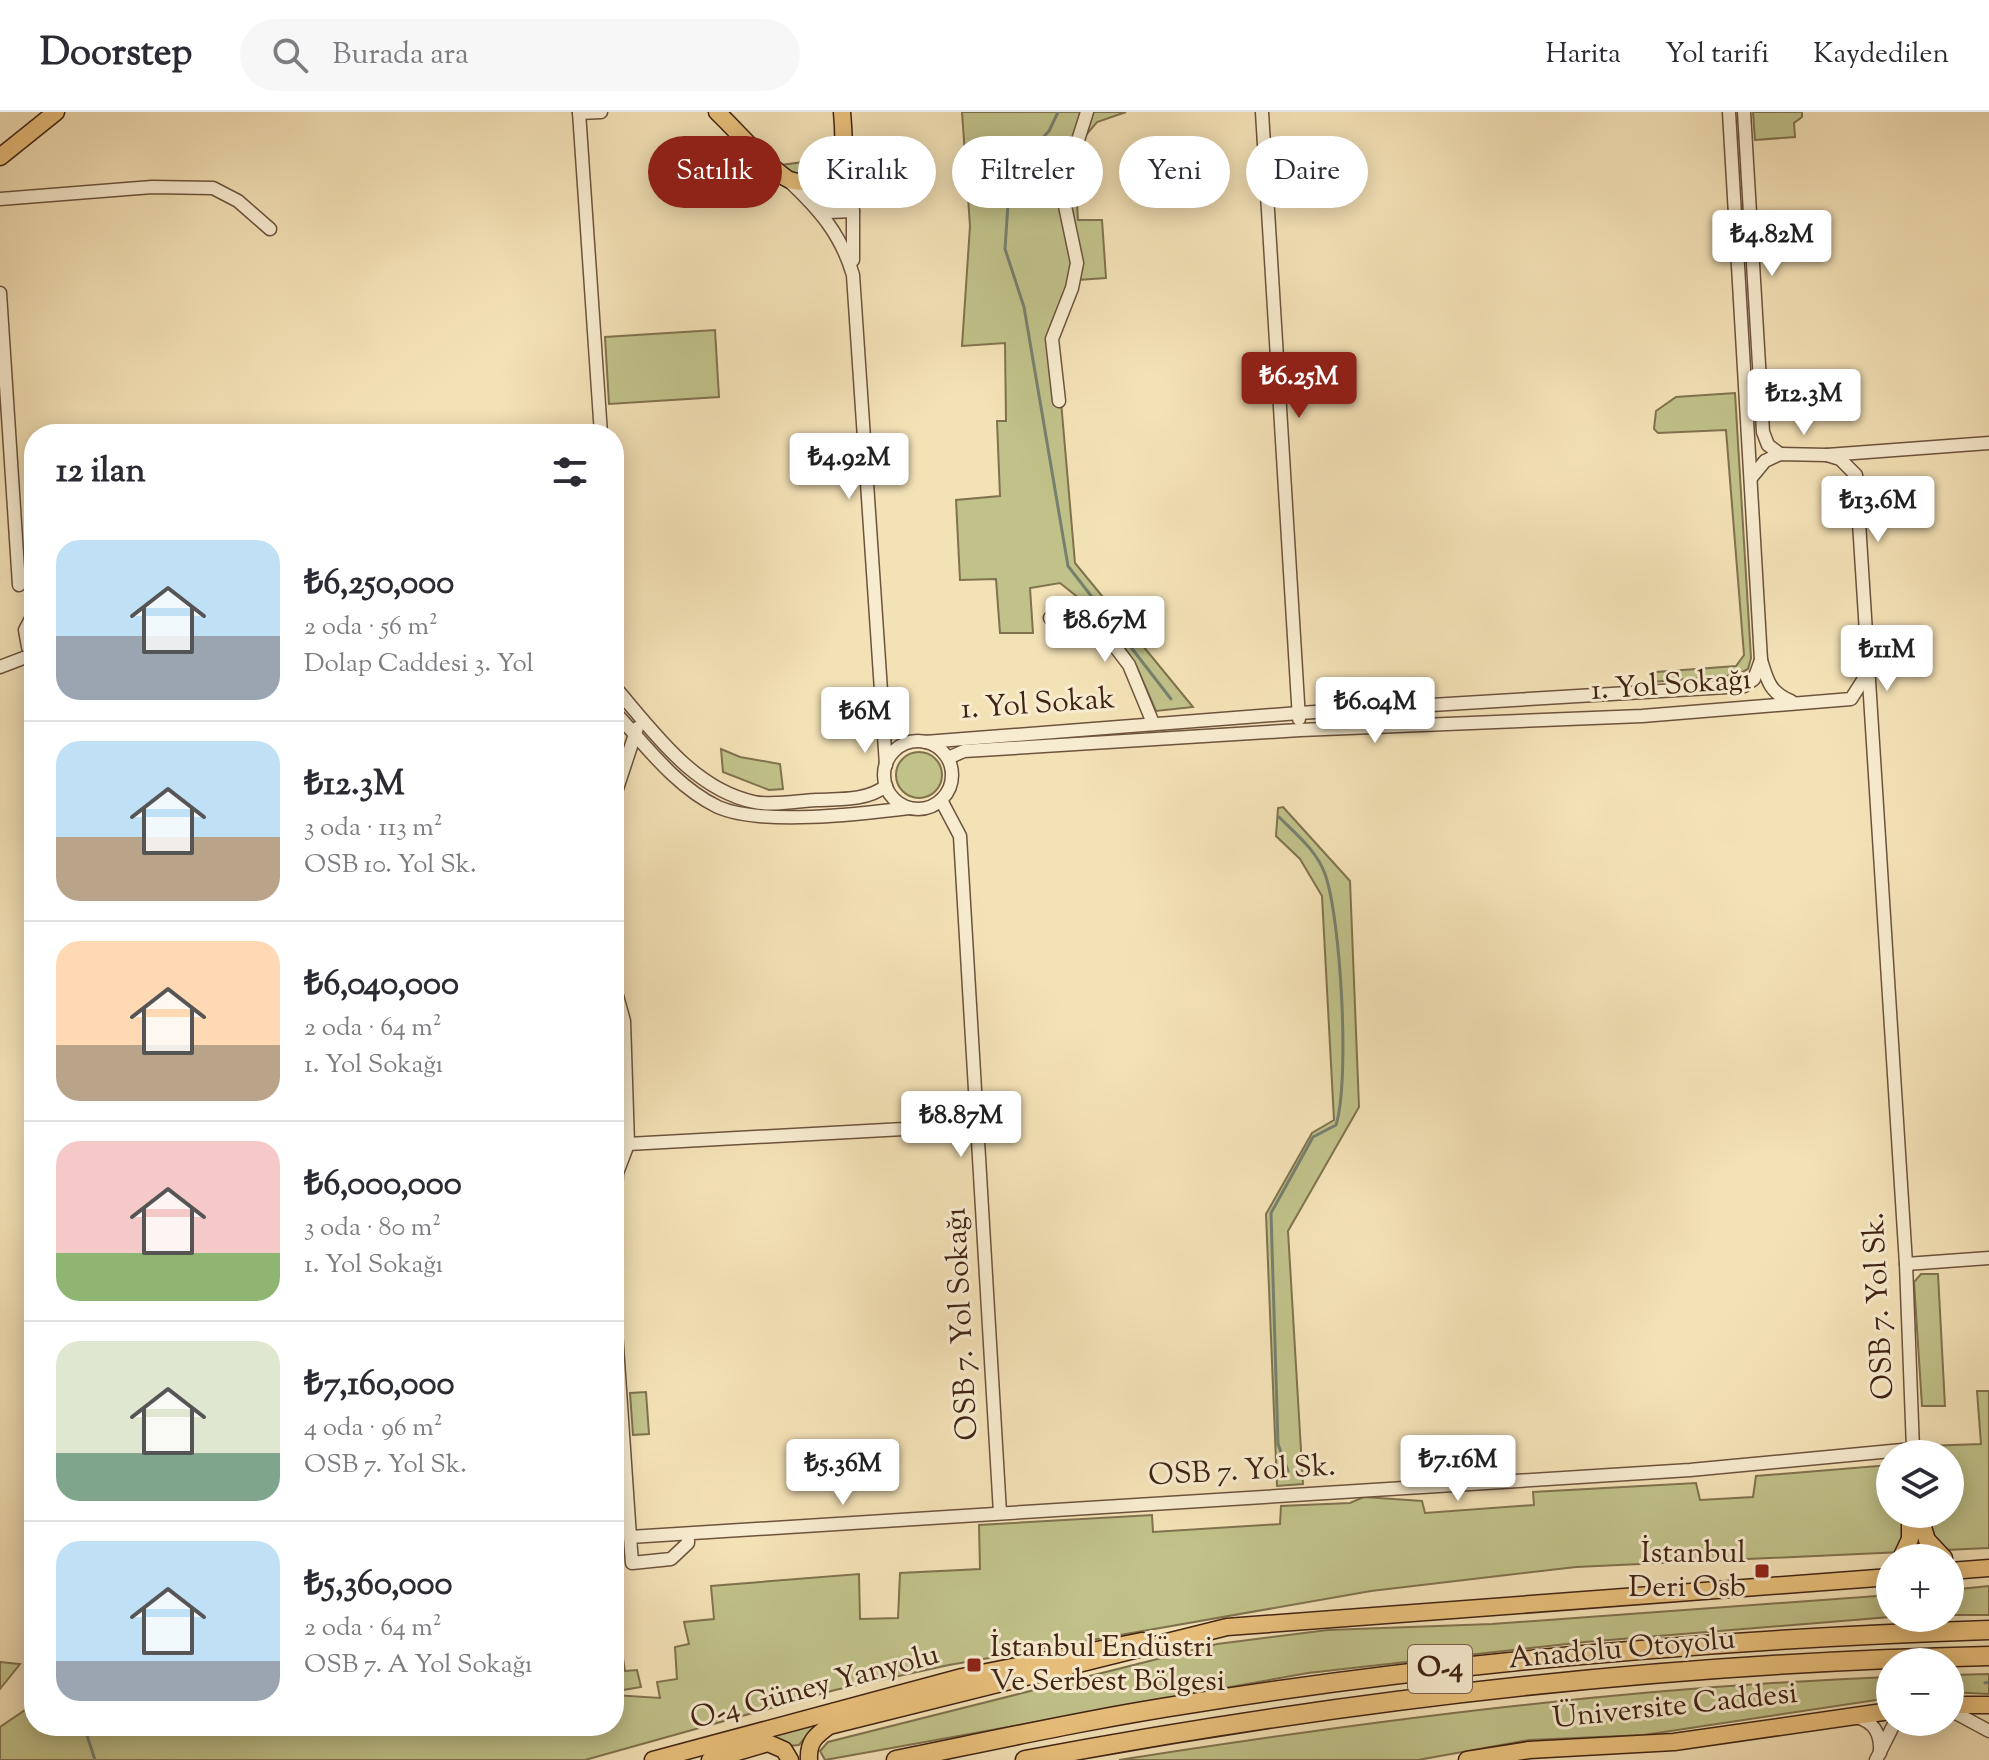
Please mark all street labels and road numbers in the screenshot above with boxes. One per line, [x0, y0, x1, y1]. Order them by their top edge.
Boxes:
street label: 1. Yol Sokağı [1589, 659, 1753, 713]
street label: 1. Yol Sokak [960, 678, 1116, 732]
street label: OSB 7. Yol Sokağı [935, 1207, 991, 1441]
street label: OSB 7. Yol Sk. [1854, 1211, 1906, 1401]
street label: OSB 7. Yol Sk. [1147, 1446, 1337, 1498]
street label: Anadolu Otoyolu [1507, 1619, 1737, 1681]
street label: O-4 Güney Yanyolu [686, 1634, 944, 1742]
road number: O-4 [1408, 1645, 1472, 1693]
street label: Üniversite Caddesi [1550, 1673, 1800, 1741]

